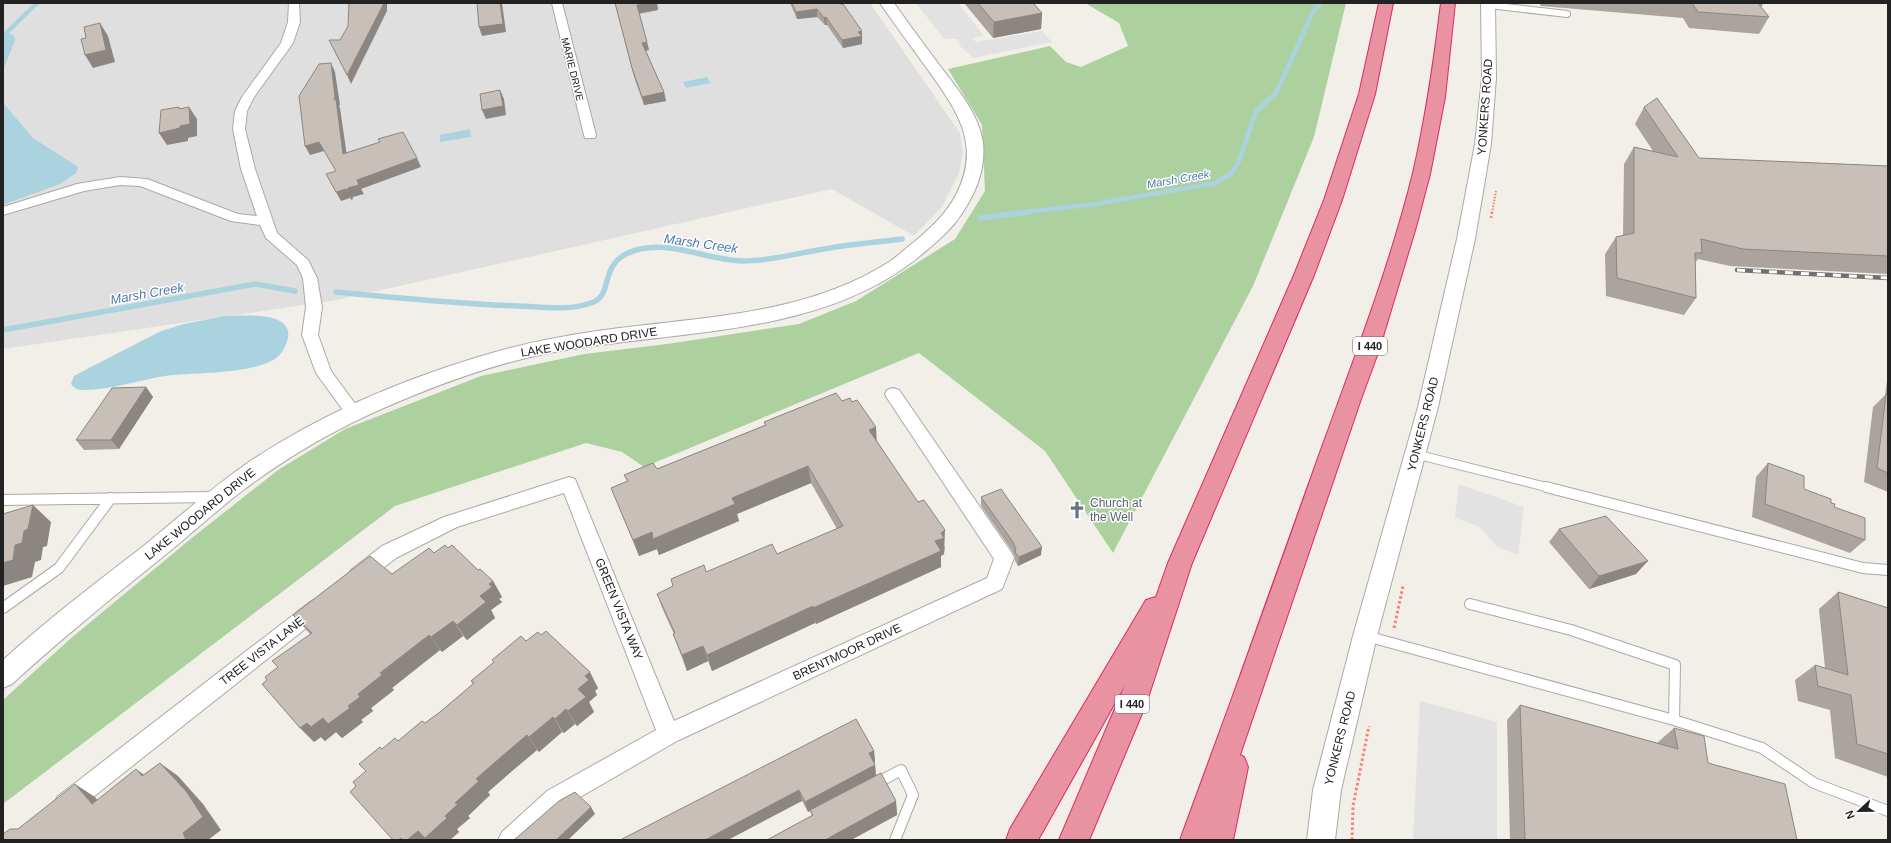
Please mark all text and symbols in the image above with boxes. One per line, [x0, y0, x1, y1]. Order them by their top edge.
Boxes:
street label: MARIE DRIVE [559, 36, 586, 102]
street label: YONKERS ROAD [1475, 58, 1495, 156]
water label: Marsh Creek [1146, 168, 1211, 190]
water label: Marsh Creek [663, 231, 740, 256]
water label: Marsh Creek [109, 279, 186, 307]
street label: LAKE WOODARD DRIVE [520, 324, 658, 360]
road number: I 440 [1353, 337, 1387, 355]
street label: YONKERS ROAD [1405, 375, 1442, 473]
street label: LAKE WOODARD DRIVE [142, 465, 258, 563]
place label: Church at the Well [1090, 496, 1143, 524]
church icon: Church at the Well [1067, 500, 1087, 520]
street label: GREEN VISTA WAY [592, 556, 646, 662]
street label: TREE VISTA LANE [217, 614, 307, 688]
street label: BRENTMOOR DRIVE [791, 621, 903, 683]
street label: YONKERS ROAD [1322, 689, 1359, 787]
road number: I 440 [1115, 695, 1149, 713]
north arrow [1839, 791, 1879, 831]
text: N [1843, 809, 1857, 821]

